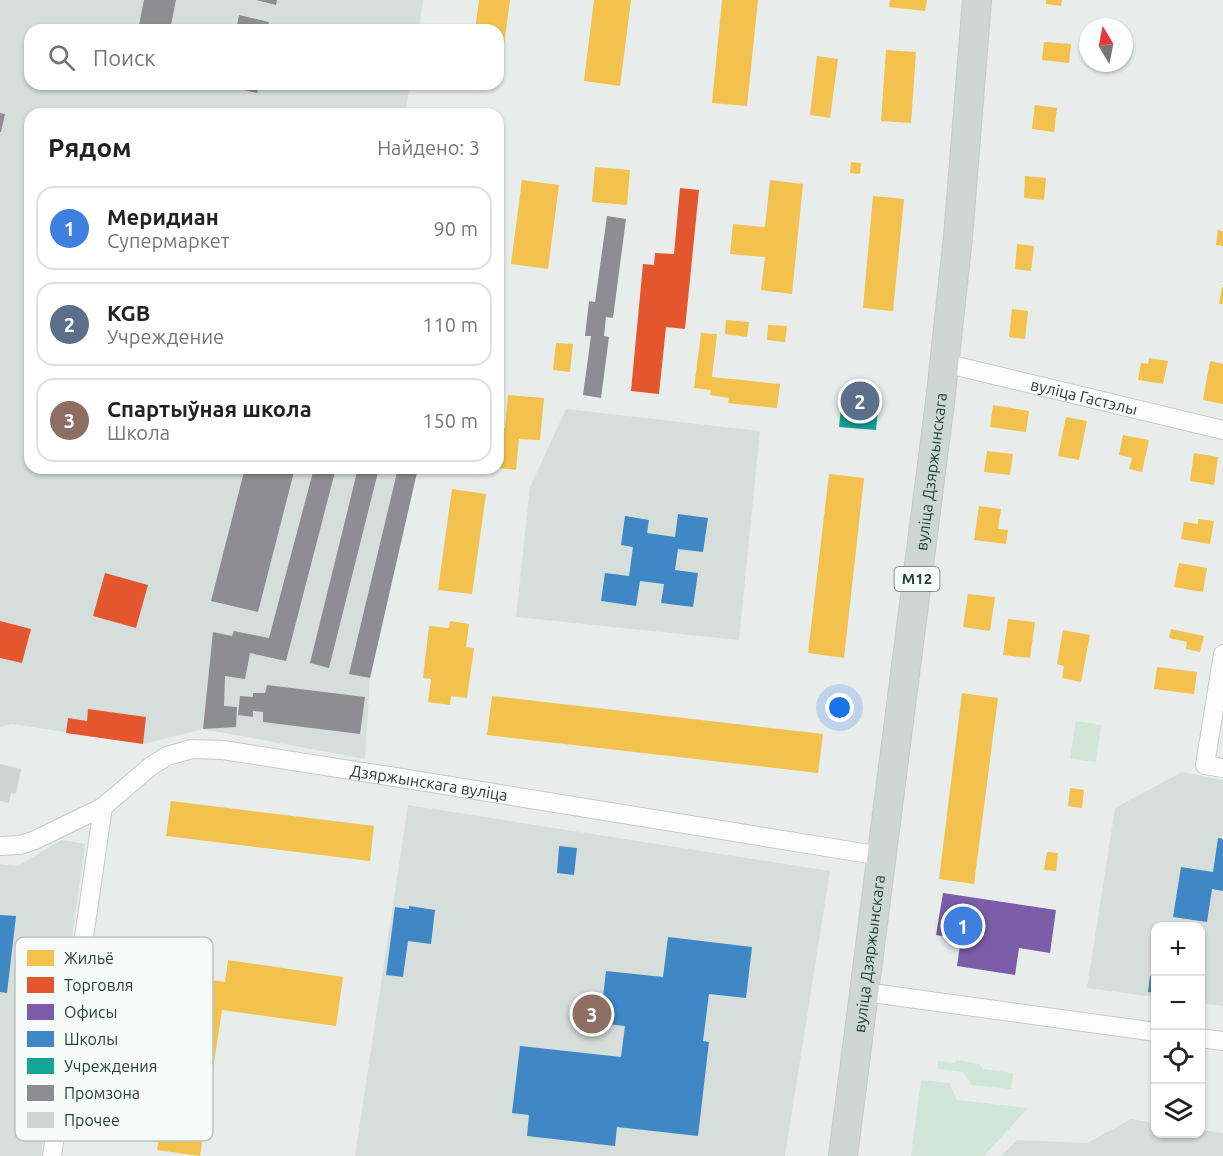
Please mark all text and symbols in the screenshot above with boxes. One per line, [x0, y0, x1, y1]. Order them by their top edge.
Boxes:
north arrow [1079, 18, 1133, 72]
search box [24, 24, 504, 90]
icon: search [45, 41, 78, 74]
text: Поиск [93, 45, 156, 70]
text: Рядом [48, 133, 132, 162]
text: Найдено: 3 [377, 136, 480, 159]
text: Меридиан [107, 204, 219, 229]
text: 1 [64, 217, 75, 240]
text: 90 m [434, 217, 478, 240]
text: Супермаркет [107, 229, 230, 252]
text: KGB [107, 300, 150, 325]
text: 2 [64, 313, 75, 336]
text: 110 m [422, 313, 478, 336]
text: Учреждение [107, 325, 224, 348]
street label: вуліца Гастэлы [1029, 375, 1139, 418]
pin: 2 [840, 378, 880, 424]
street label: вуліца Дзяржынскага [912, 392, 950, 552]
text: Спартыўная школа [107, 396, 312, 421]
text: 3 [64, 409, 75, 432]
text: 150 m [422, 409, 478, 432]
text: Школа [107, 421, 170, 444]
road number: М12 [894, 567, 940, 591]
your location [825, 693, 854, 722]
street label: Дзяржынскага вуліца [349, 761, 509, 804]
street label: вуліца Дзяржынскага [850, 874, 888, 1034]
pin: 1 [944, 904, 982, 948]
map controls [1151, 922, 1205, 1138]
button: + [1151, 922, 1205, 976]
legend [15, 937, 213, 1141]
text: Жильё [64, 949, 114, 967]
text: Торговля [64, 976, 133, 994]
button: − [1151, 976, 1205, 1030]
pin: 3 [572, 992, 612, 1036]
text: Офисы [64, 1003, 117, 1021]
text: Школы [64, 1030, 118, 1048]
button: locate [1151, 1030, 1205, 1084]
text: Учреждения [64, 1057, 157, 1075]
text: Промзона [64, 1084, 140, 1102]
button: layers [1151, 1084, 1205, 1138]
text: Прочее [64, 1111, 120, 1129]

